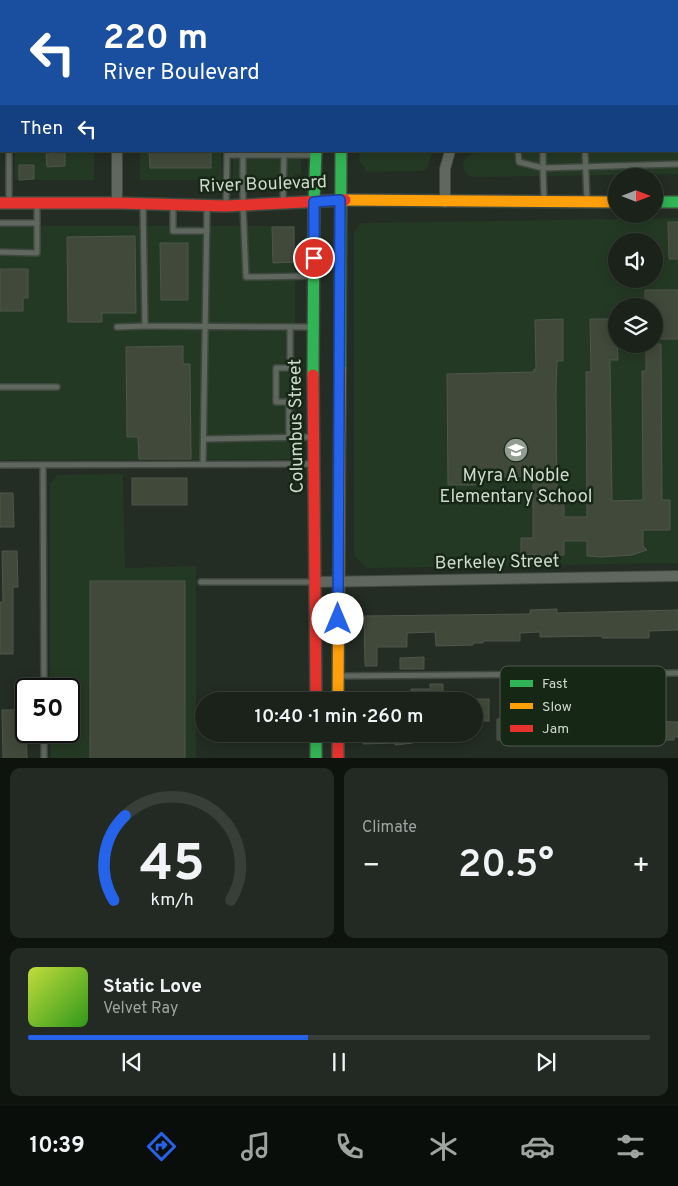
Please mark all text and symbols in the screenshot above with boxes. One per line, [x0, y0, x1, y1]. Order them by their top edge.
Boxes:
text: 220 m [103, 17, 208, 61]
icon: left [20, 20, 85, 85]
text: River Boulevard [103, 60, 260, 87]
icon: left [73, 115, 101, 143]
text: Then [20, 117, 63, 141]
north arrow [608, 168, 662, 222]
map controls [608, 168, 663, 353]
street label: River Boulevard [199, 171, 327, 199]
button: sound [608, 233, 663, 288]
pin [293, 237, 335, 279]
icon: arrive [300, 244, 328, 272]
button: layers [608, 298, 663, 353]
street label: Columbus Street [284, 359, 310, 493]
school or university icon: Myra A Noble Elementary School [503, 437, 529, 463]
place label: Myra A Noble Elementary School [440, 465, 592, 509]
street label: Berkeley Street [434, 550, 560, 576]
position arrow [311, 592, 363, 644]
legend [500, 666, 666, 746]
text: Fast [542, 676, 568, 693]
speed limit sign: 50 [15, 678, 80, 743]
text: Slow [542, 699, 572, 716]
text: 10:40 · 1 min · 260 m [255, 705, 423, 729]
text: Jam [542, 721, 569, 738]
text: Climate [362, 818, 417, 838]
text: 45 [139, 833, 205, 899]
text: 20.5° [458, 842, 554, 891]
text: − [362, 849, 380, 885]
text: + [632, 849, 650, 885]
text: km/h [150, 889, 194, 912]
text: Static Love [103, 975, 202, 999]
text: Velvet Ray [103, 999, 178, 1019]
icon: previous [118, 1048, 146, 1076]
icon: pause [325, 1048, 353, 1076]
icon: next [532, 1048, 560, 1076]
icon: directions [144, 1129, 179, 1164]
icon: music [238, 1129, 273, 1164]
icon: phone [332, 1129, 367, 1164]
icon: climate [426, 1129, 461, 1164]
icon: car [520, 1129, 555, 1164]
icon: filters [613, 1129, 648, 1164]
text: 10:39 [29, 1133, 85, 1160]

